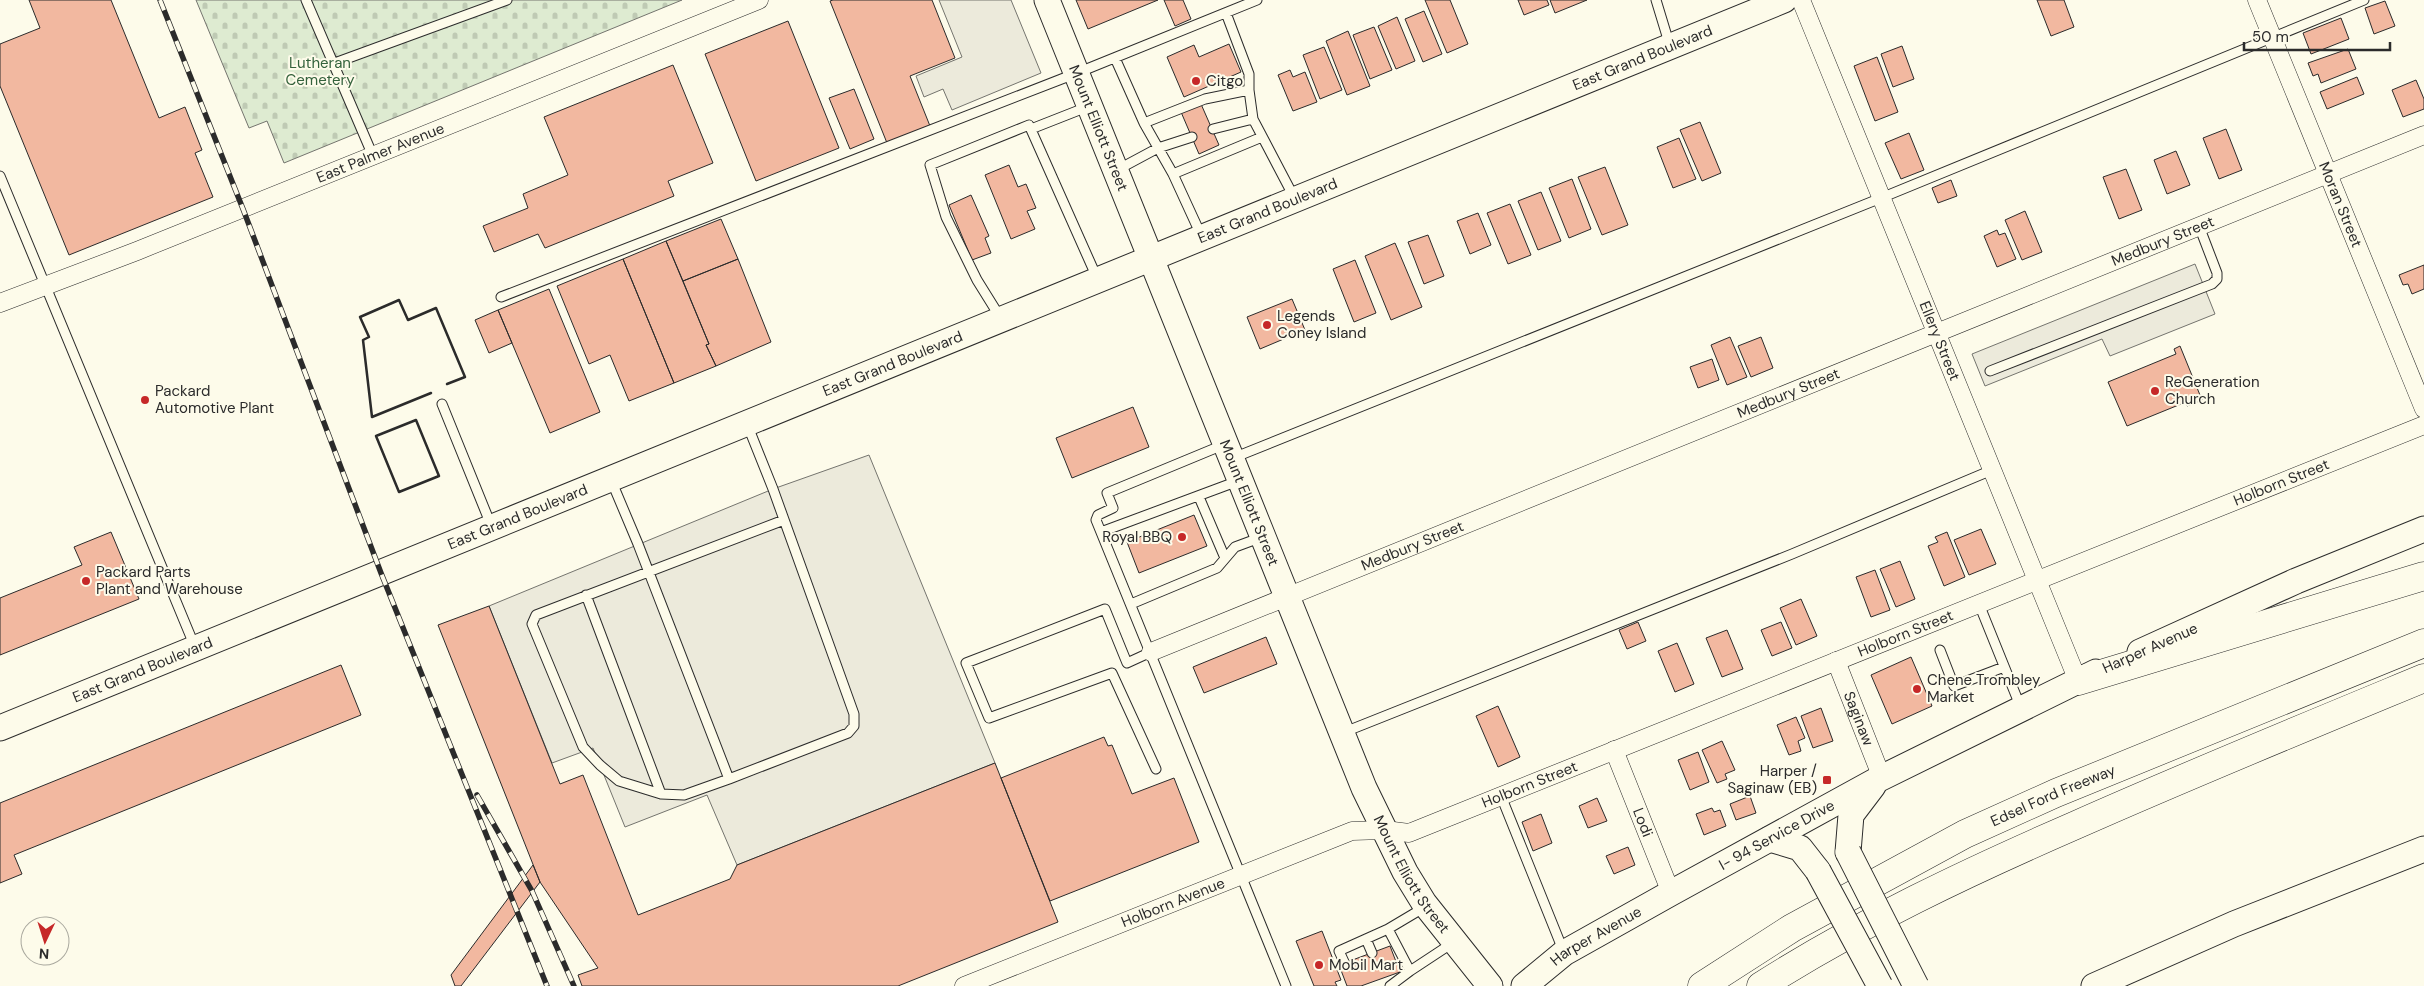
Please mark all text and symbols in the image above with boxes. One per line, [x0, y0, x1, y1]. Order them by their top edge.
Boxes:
street label: East Grand Boulevard [1570, 20, 1715, 95]
scale bar [2244, 20, 2390, 52]
text: 50 m [2252, 27, 2289, 47]
park label: Lutheran Cemetery [286, 53, 355, 90]
street label: Mount Elliott Street [1064, 62, 1133, 194]
place label: Citgo [1206, 71, 1243, 91]
marker: Citgo [1190, 75, 1202, 87]
street label: East Palmer Avenue [314, 118, 447, 188]
street label: Moran Street [2314, 159, 2367, 250]
street label: East Grand Boulevard [1195, 173, 1340, 248]
street label: Medbury Street [2108, 211, 2217, 271]
street label: Ellery Street [1915, 298, 1965, 384]
place label: Legends Coney Island [1277, 306, 1366, 343]
marker: Legends Coney Island [1261, 319, 1273, 331]
street label: East Grand Boulevard [820, 326, 965, 401]
street label: Medbury Street [1734, 363, 1843, 423]
place label: ReGeneration Church [2165, 372, 2260, 409]
place label: Packard Automotive Plant [155, 381, 274, 418]
marker: ReGeneration Church [2149, 385, 2161, 397]
marker: Packard Automotive Plant [139, 394, 151, 406]
street label: Mount Elliott Street [1215, 437, 1284, 569]
street label: Holborn Street [2230, 454, 2332, 511]
street label: East Grand Boulevard [445, 479, 591, 554]
street label: Medbury Street [1358, 516, 1467, 576]
place label: Royal BBQ [1102, 527, 1172, 547]
marker: Royal BBQ [1176, 531, 1188, 543]
place label: Packard Parts Plant and Warehouse [96, 562, 243, 599]
marker: Packard Parts Plant and Warehouse [80, 575, 92, 587]
street label: Holborn Street [1855, 605, 1956, 662]
street label: Harper Avenue [2099, 618, 2201, 678]
street label: East Grand Boulevard [70, 632, 216, 707]
place label: Chene Trombley Market [1927, 670, 2041, 707]
marker: Chene Trombley Market [1911, 683, 1923, 695]
street label: Saginaw [1839, 689, 1879, 749]
street label: Holborn Street [1479, 756, 1581, 813]
street label: Edsel Ford Freeway [1987, 760, 2119, 831]
place label: Harper / Saginaw (EB) [1727, 761, 1817, 798]
marker: Harper / Saginaw (EB) [1821, 774, 1833, 786]
street label: I- 94 Service Drive [1715, 795, 1838, 875]
street label: Lodi [1628, 805, 1658, 840]
street label: Mount Elliott Street [1369, 812, 1454, 937]
street label: Holborn Avenue [1118, 873, 1228, 932]
street label: Harper Avenue [1546, 902, 1645, 970]
north arrow [20, 916, 70, 966]
text: N [38, 945, 50, 963]
place label: Mobil Mart [1329, 955, 1403, 975]
marker: Mobil Mart [1313, 959, 1325, 971]

